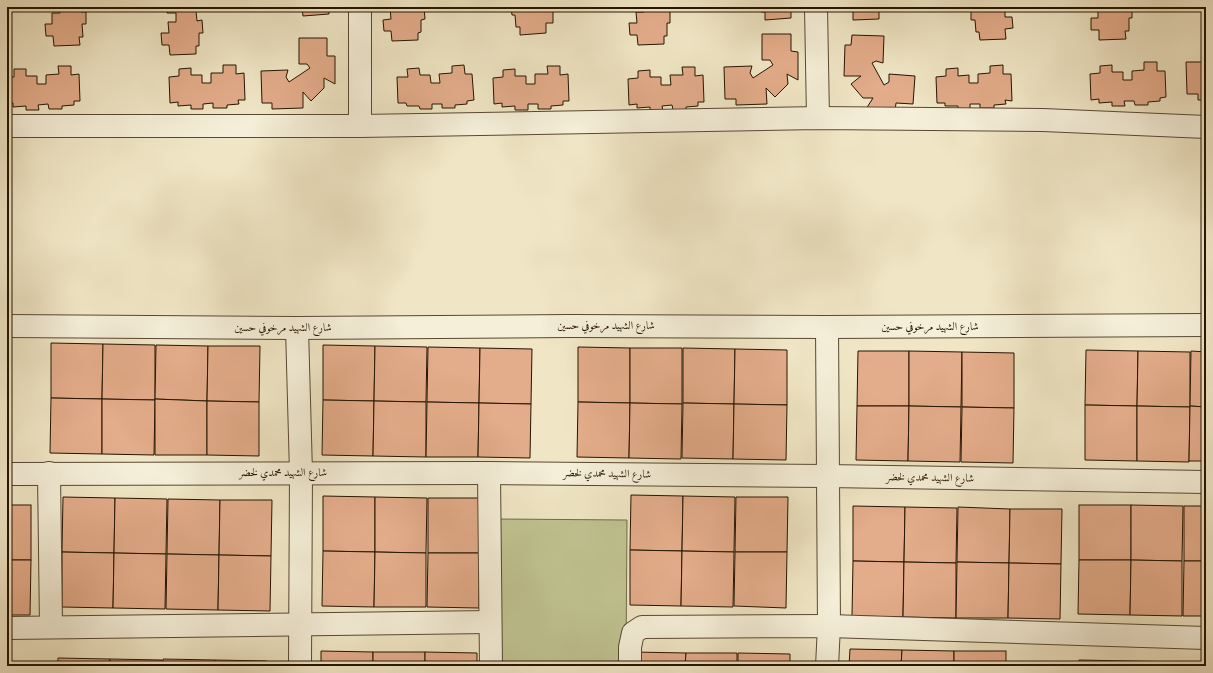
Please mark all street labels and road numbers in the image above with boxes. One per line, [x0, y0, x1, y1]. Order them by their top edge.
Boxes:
street label: شارع الشهيد مرخوفي حسين [557, 319, 655, 335]
street label: شارع الشهيد مرخوفي حسين [881, 320, 979, 336]
street label: شارع الشهيد مرخوفي حسين [234, 321, 332, 337]
street label: شارع الشهيد محمدي لخضر [238, 466, 327, 482]
street label: شارع الشهيد محمدي لخضر [562, 466, 651, 484]
street label: شارع الشهيد محمدي لخضر [885, 470, 974, 488]

